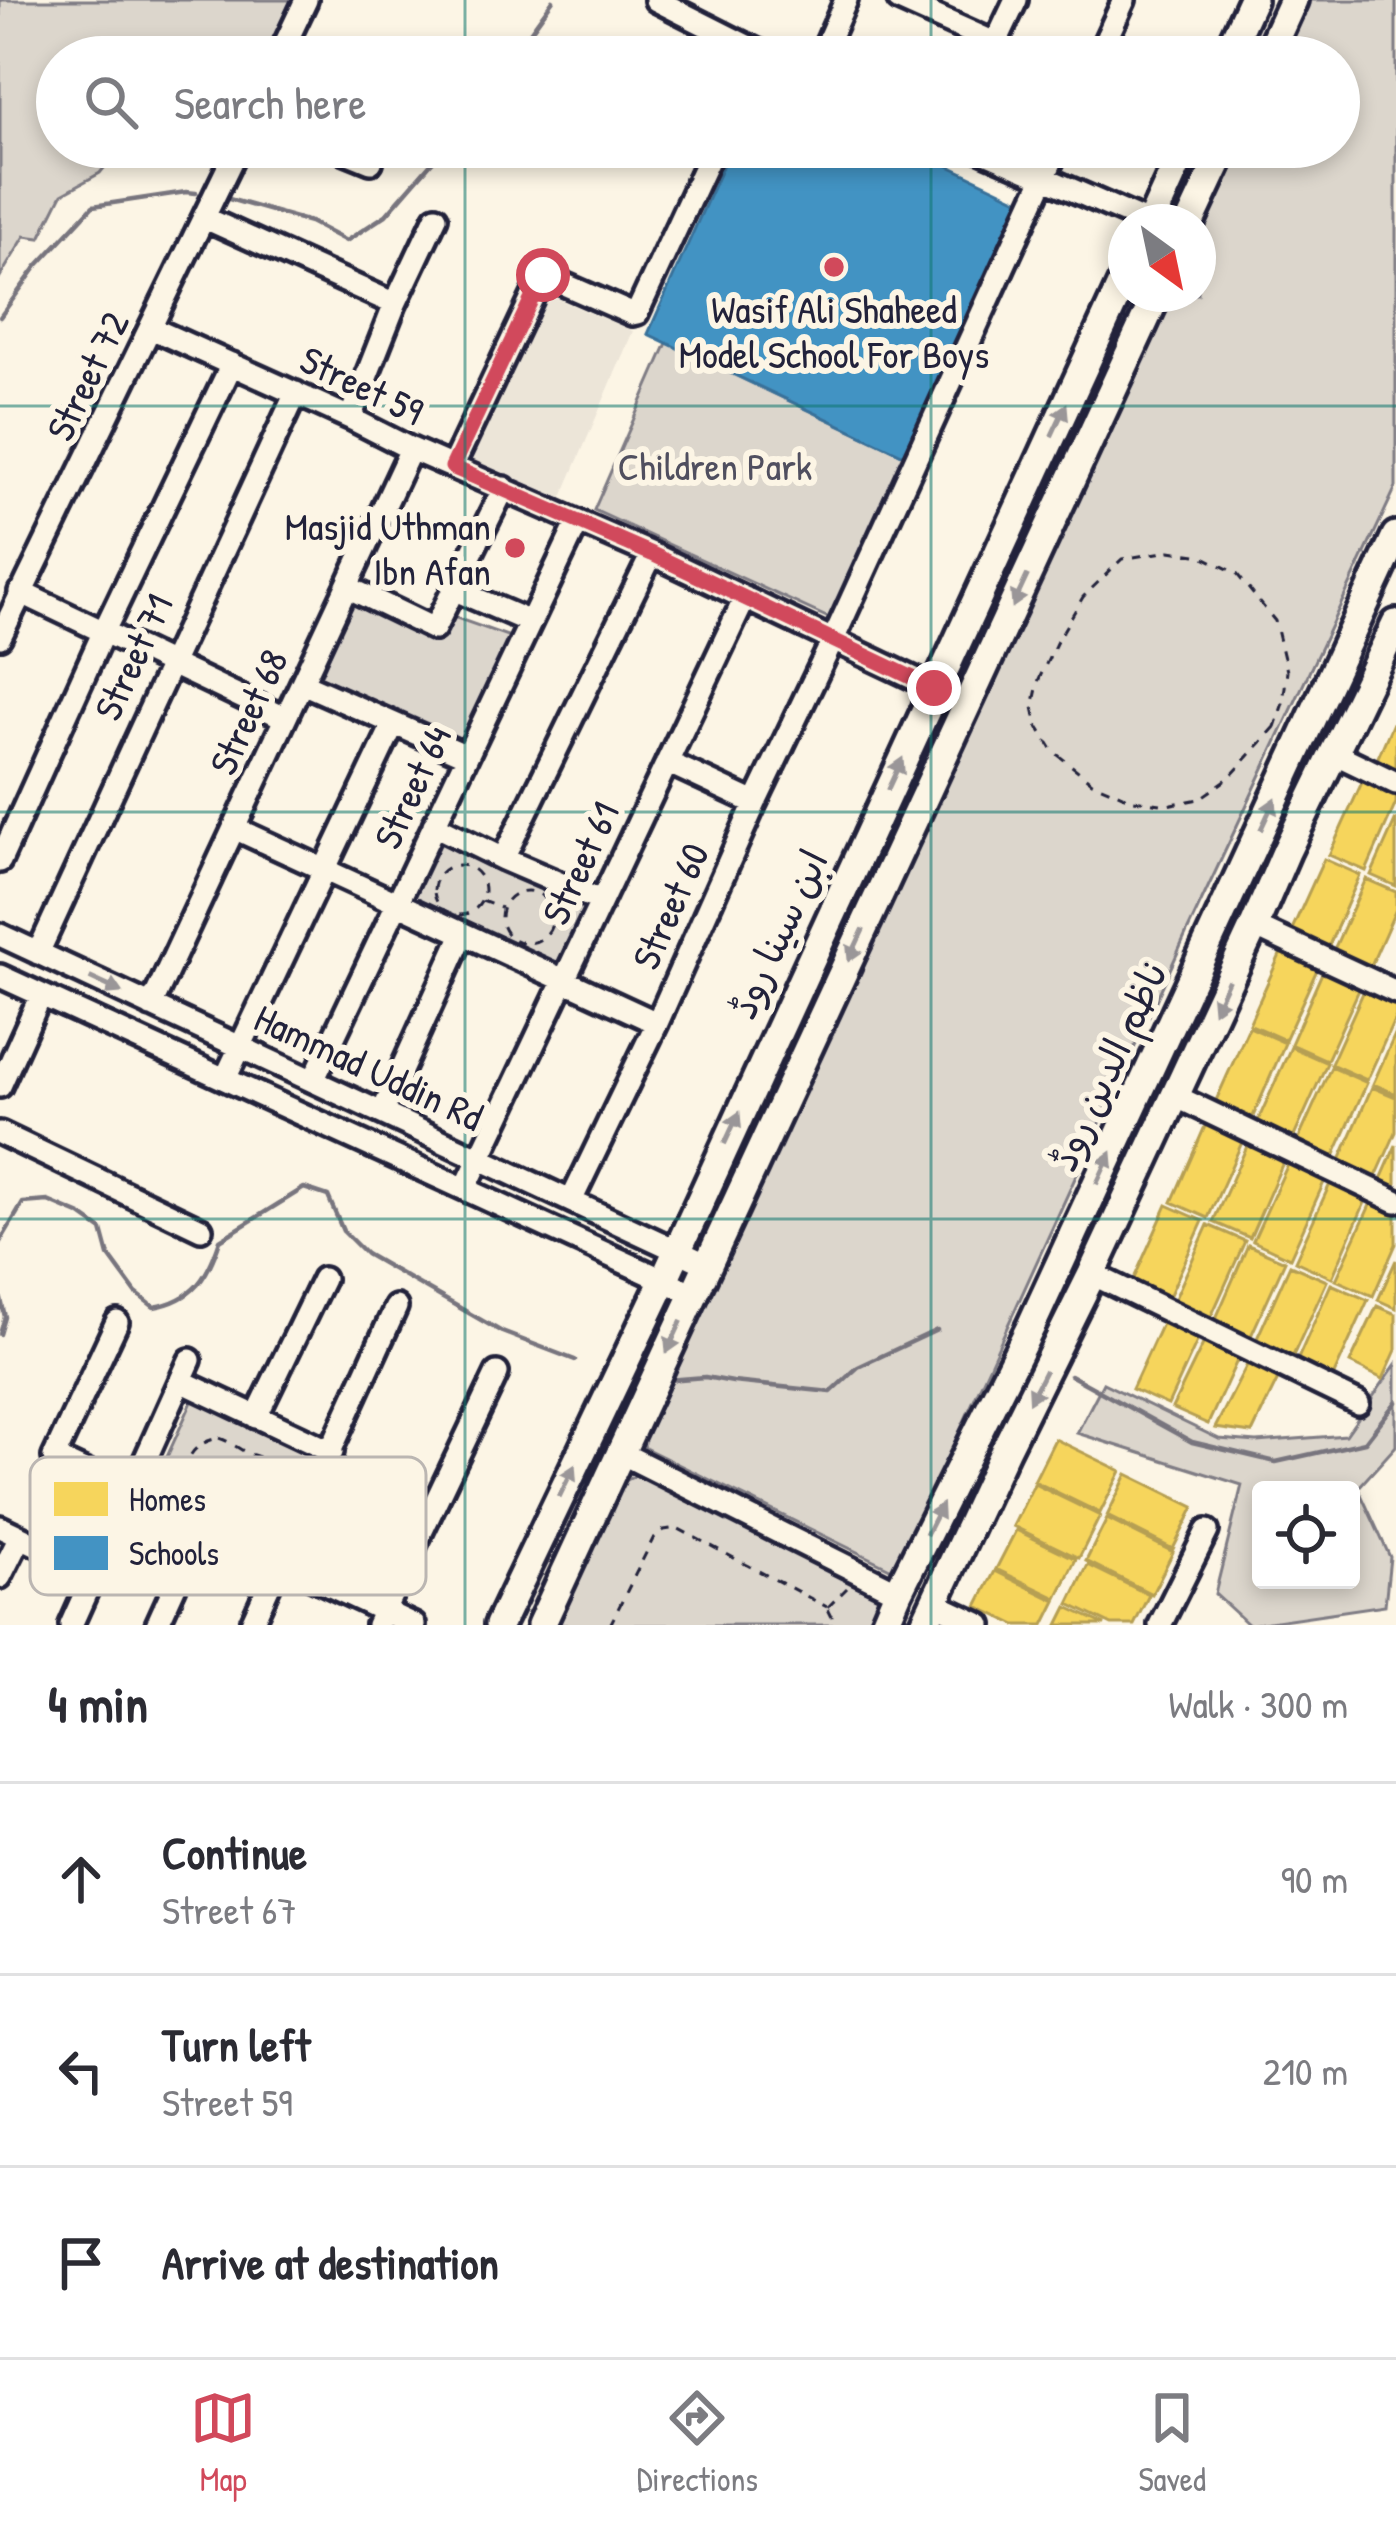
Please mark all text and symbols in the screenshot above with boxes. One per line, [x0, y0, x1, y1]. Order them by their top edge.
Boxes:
search box [36, 36, 1360, 168]
icon: search [78, 69, 144, 135]
text: Search here [174, 72, 366, 133]
north arrow [1108, 204, 1216, 312]
route start [516, 248, 570, 302]
marker: Wasif Ali Shaheed Model School For Boys [821, 254, 847, 280]
place label: Wasif Ali Shaheed Model School For Boys [679, 282, 989, 380]
street label: Street 72 [33, 302, 140, 449]
street label: Street 59 [292, 332, 433, 437]
one-way arrow [1049, 402, 1069, 437]
park label: Children Park [618, 439, 812, 492]
place label: Masjid Uthman Ibn Afan [285, 499, 491, 597]
marker: Masjid Uthman Ibn Afan [502, 535, 528, 561]
one-way arrow [1010, 574, 1030, 609]
street label: Street 71 [80, 585, 185, 728]
street label: Street 68 [196, 641, 300, 783]
route end [907, 661, 961, 715]
street label: Street 64 [360, 717, 463, 857]
one-way arrow [885, 756, 905, 791]
street label: Street 61 [528, 793, 631, 933]
one-way arrow [1258, 796, 1278, 831]
street label: Street 60 [618, 834, 721, 977]
street label: ابن سینا روڈ [715, 841, 840, 1027]
one-way arrow [846, 928, 866, 963]
street label: ناظم الدین روڈ [1036, 953, 1183, 1181]
one-way arrow [89, 975, 124, 995]
one-way arrow [1211, 979, 1231, 1014]
street label: Hammad Uddin Rd [246, 991, 492, 1143]
one-way arrow [722, 1110, 742, 1145]
one-way arrow [1094, 1150, 1114, 1185]
one-way arrow [664, 1320, 684, 1355]
one-way arrow [1027, 1369, 1047, 1404]
legend [30, 1457, 426, 1595]
one-way arrow [557, 1463, 577, 1498]
text: Homes [129, 1477, 206, 1521]
map controls [1252, 1481, 1360, 1589]
button: locate [1252, 1481, 1360, 1589]
one-way arrow [924, 1502, 944, 1537]
text: Schools [129, 1531, 219, 1575]
text: 4 min [48, 1669, 148, 1738]
text: Walk · 300 m [1168, 1677, 1348, 1730]
text: Continue [162, 1822, 307, 1883]
icon: ahead [48, 1846, 114, 1912]
text: 90 m [1281, 1852, 1348, 1905]
text: Street 67 [162, 1883, 297, 1936]
text: Turn left [162, 2014, 311, 2075]
icon: left [48, 2038, 114, 2104]
text: 210 m [1263, 2044, 1348, 2097]
text: Street 59 [162, 2075, 293, 2128]
icon: arrive [48, 2230, 114, 2296]
text: Arrive at destination [162, 2232, 499, 2293]
tab: Map [190, 2385, 256, 2501]
tab: Directions [637, 2385, 758, 2501]
tab: Saved [1138, 2385, 1206, 2501]

